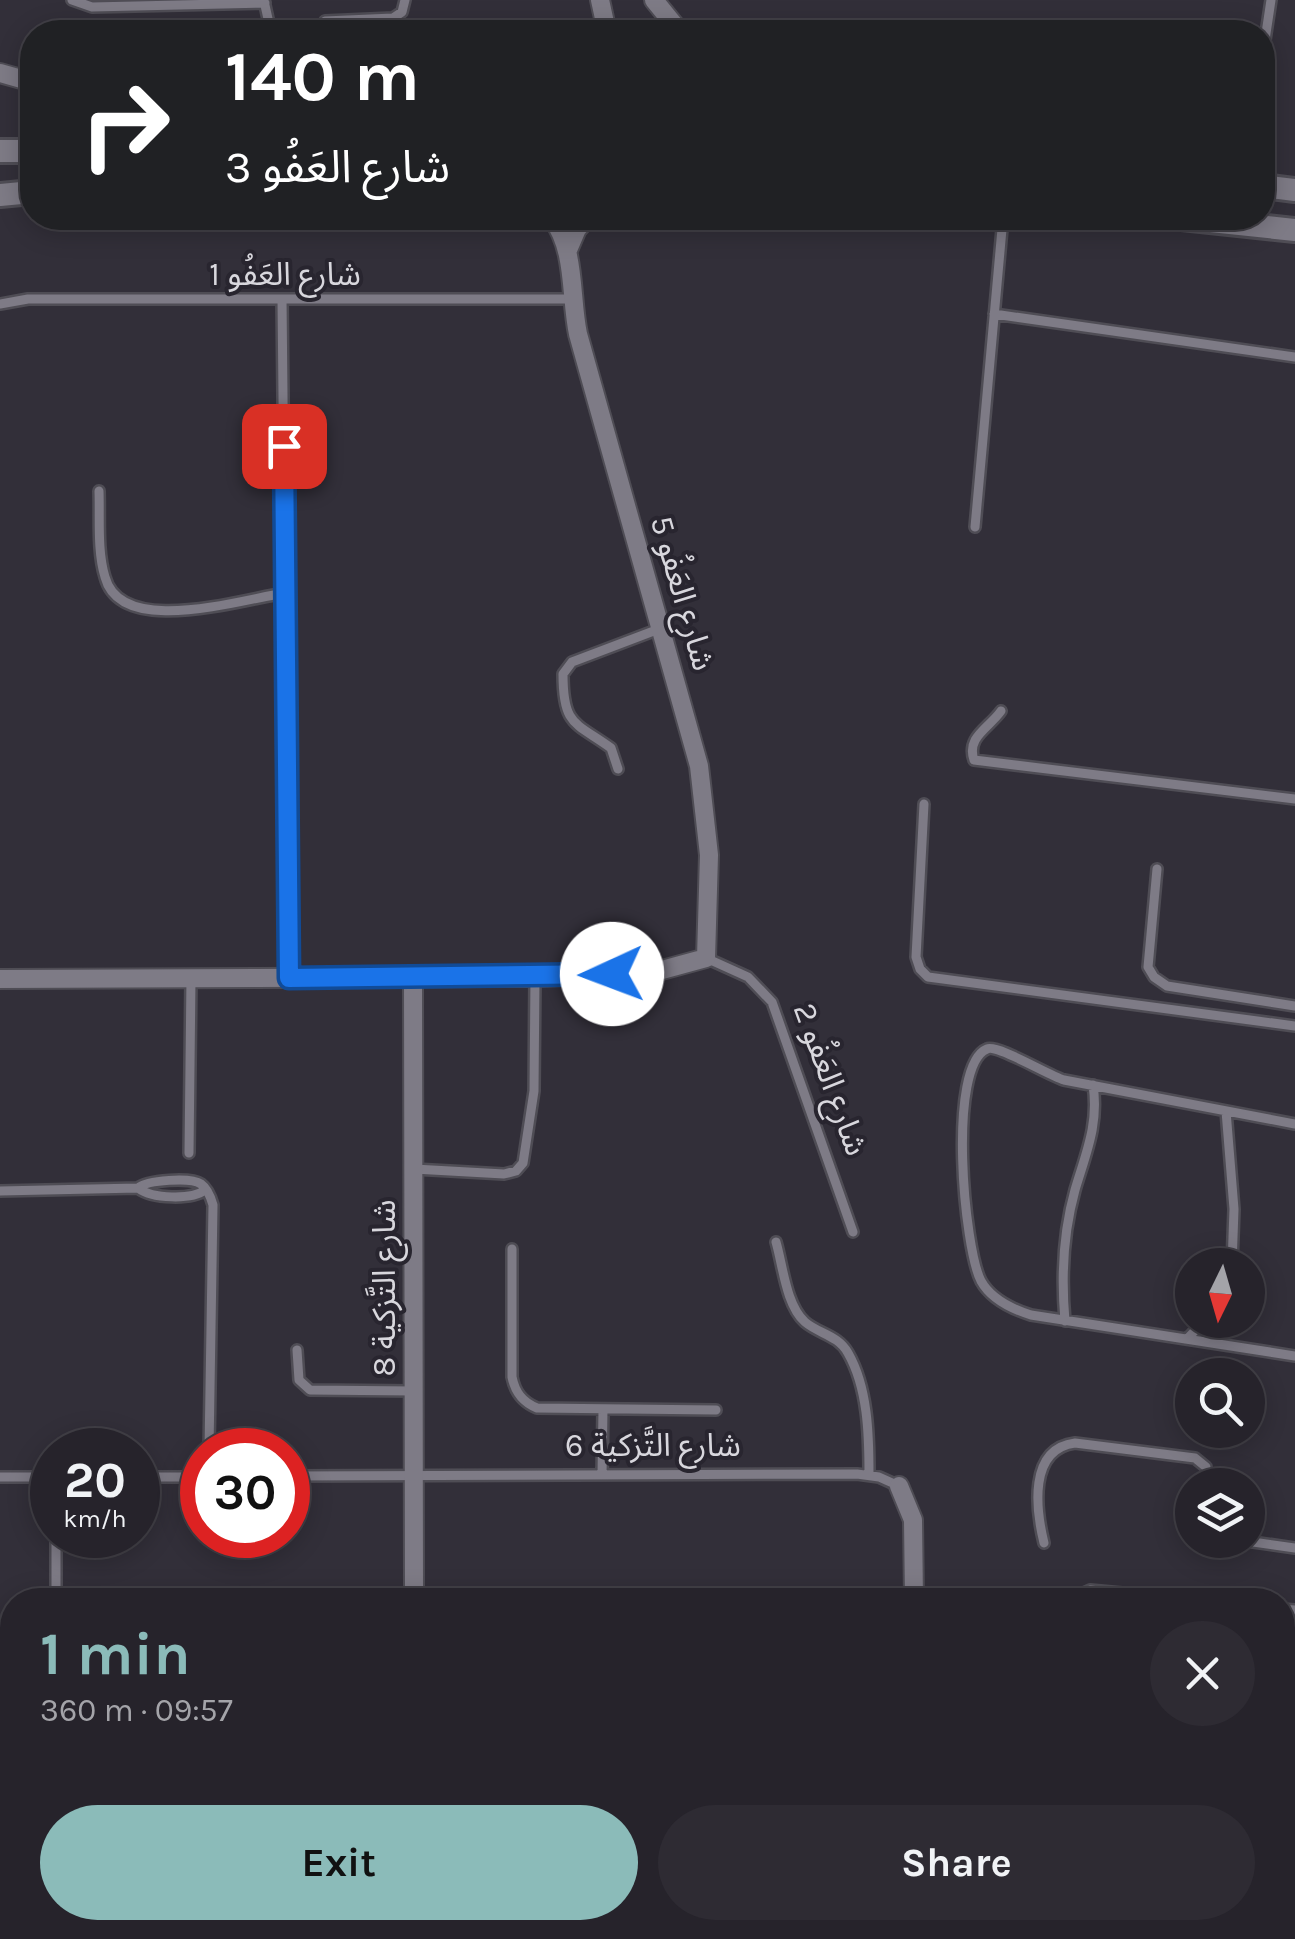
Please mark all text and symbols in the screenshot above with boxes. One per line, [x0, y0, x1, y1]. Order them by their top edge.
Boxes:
text: 140 m [225, 36, 420, 118]
icon: right [60, 60, 190, 190]
text: شارع العَفُو 3 [225, 141, 450, 193]
street label: شارع العَفُو 1 [209, 253, 361, 298]
pin [242, 404, 327, 489]
icon: arrive [257, 419, 312, 474]
street label: شارع العَفُو 5 [638, 511, 725, 676]
position arrow [560, 922, 664, 1026]
street label: شارع العَفُو 2 [781, 997, 878, 1162]
street label: شارع التَّزكية 8 [364, 1199, 408, 1377]
north arrow [1175, 1248, 1265, 1338]
map controls [1175, 1248, 1265, 1558]
button: search [1175, 1358, 1265, 1448]
street label: شارع التَّزكية 6 [565, 1425, 741, 1469]
speed limit sign: 30 [180, 1428, 310, 1558]
text: 20 [64, 1451, 126, 1510]
button: layers [1175, 1468, 1265, 1558]
text: km/h [63, 1504, 127, 1533]
text: 1 min [40, 1619, 191, 1689]
button: close [1150, 1621, 1255, 1726]
text: 360 m · 09:57 [40, 1692, 233, 1729]
button: Exit [40, 1805, 638, 1920]
button: Share [658, 1805, 1255, 1920]

